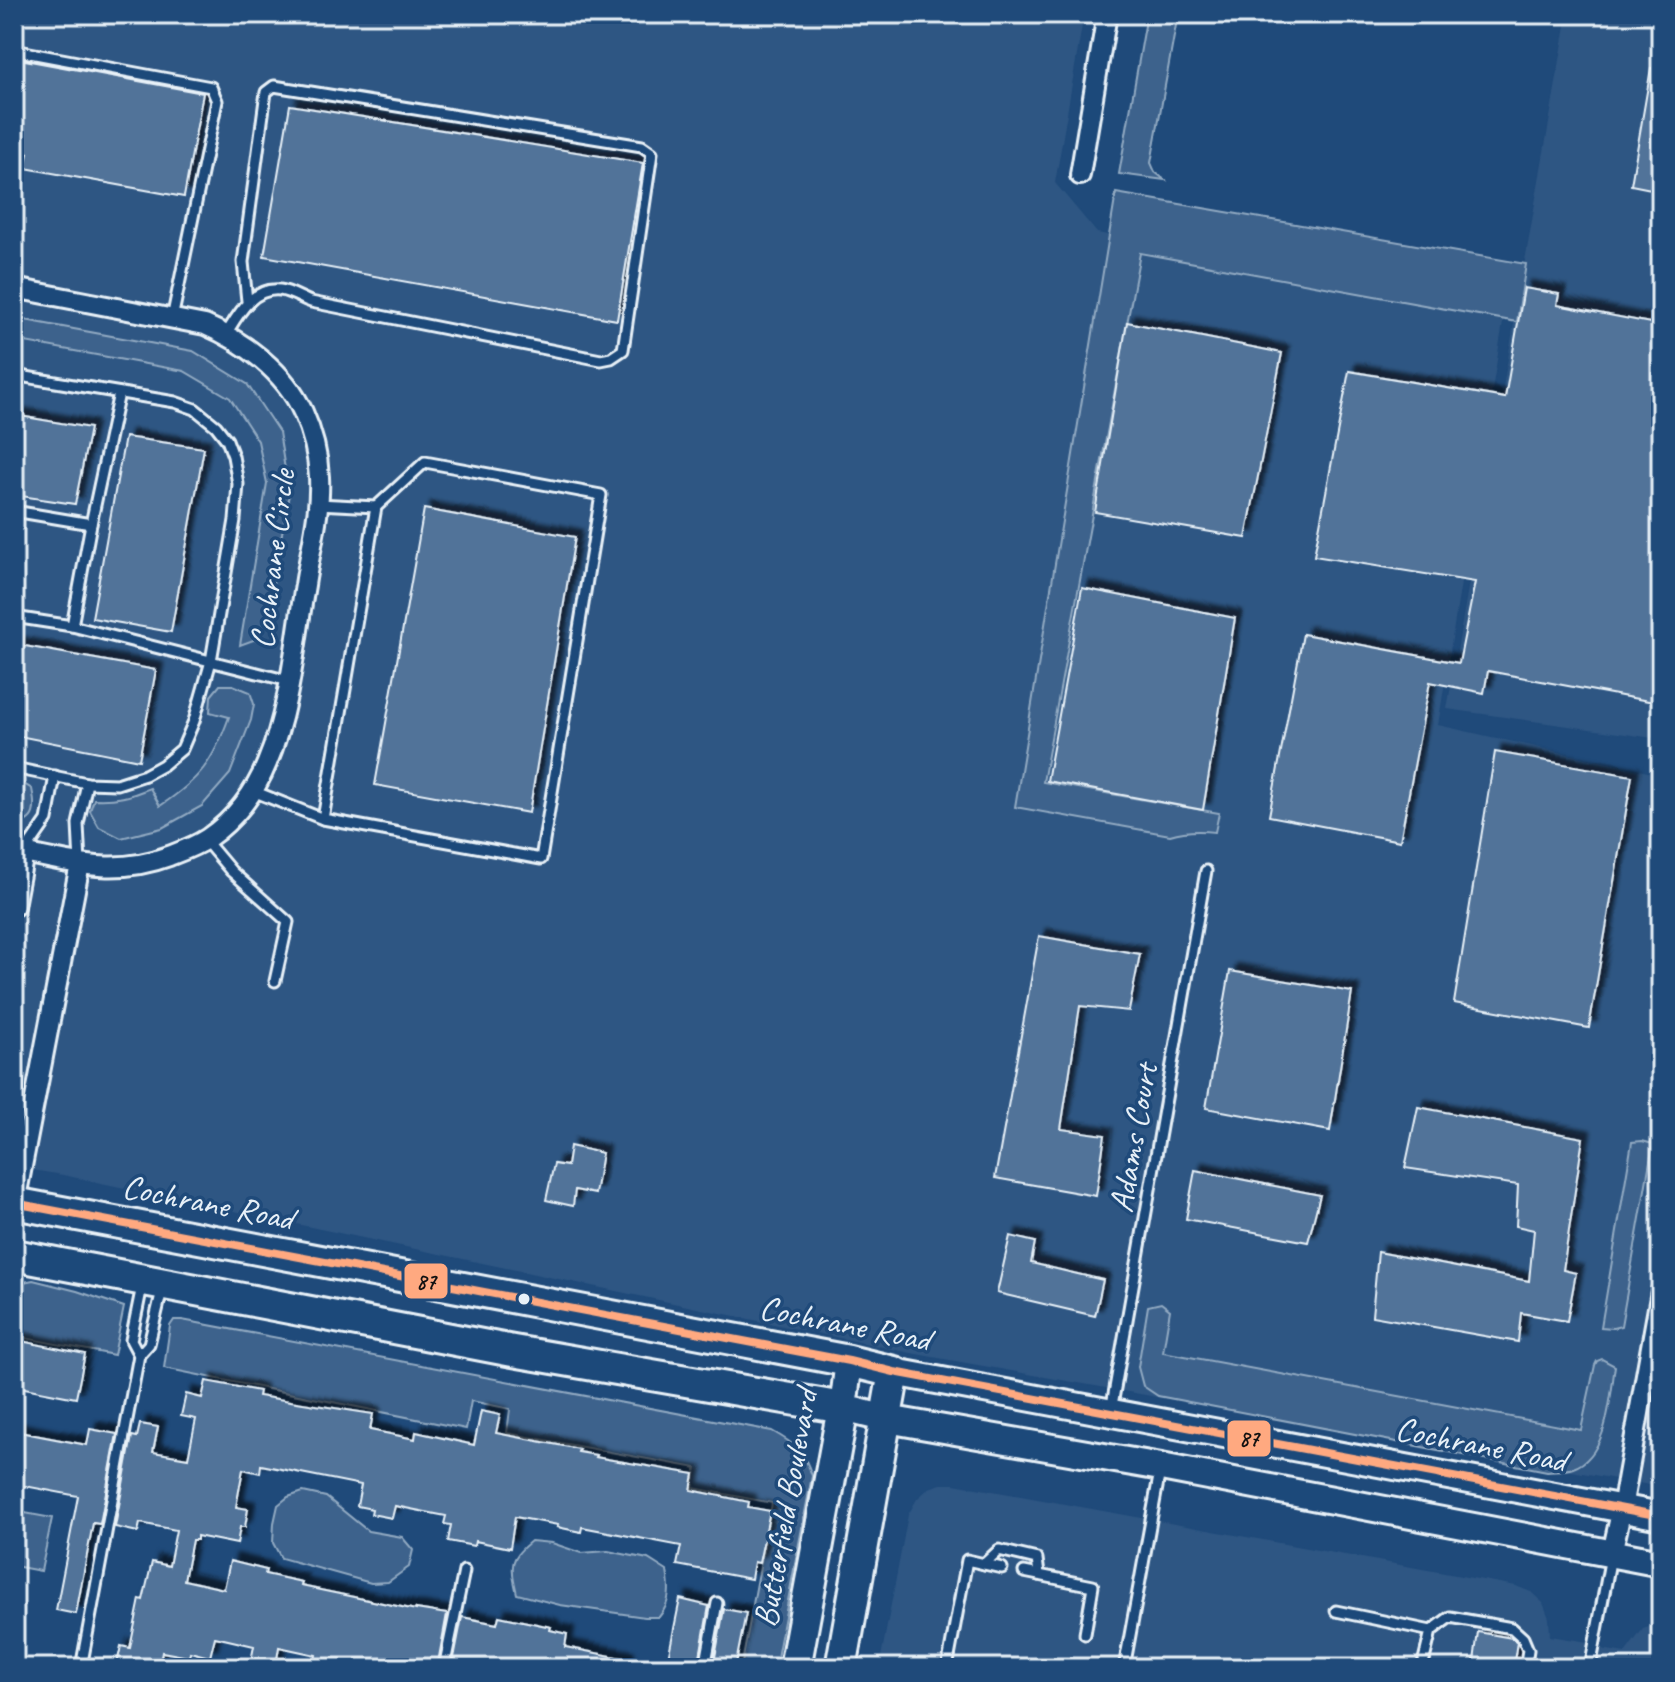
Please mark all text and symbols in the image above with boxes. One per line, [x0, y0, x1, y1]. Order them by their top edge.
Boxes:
street label: Cochrane Circle [240, 465, 305, 651]
street label: Adams Court [1099, 1057, 1168, 1216]
street label: Cochrane Road [119, 1164, 303, 1241]
line badge: 87 [403, 1262, 449, 1300]
text: 87 [416, 1268, 438, 1296]
street label: Cochrane Road [756, 1285, 940, 1362]
unlabelled marker [516, 1291, 532, 1307]
street label: Butterfield Boulevard [743, 1381, 828, 1630]
street label: Cochrane Road [1392, 1406, 1576, 1483]
line badge: 87 [1226, 1419, 1272, 1458]
text: 87 [1239, 1425, 1261, 1453]

